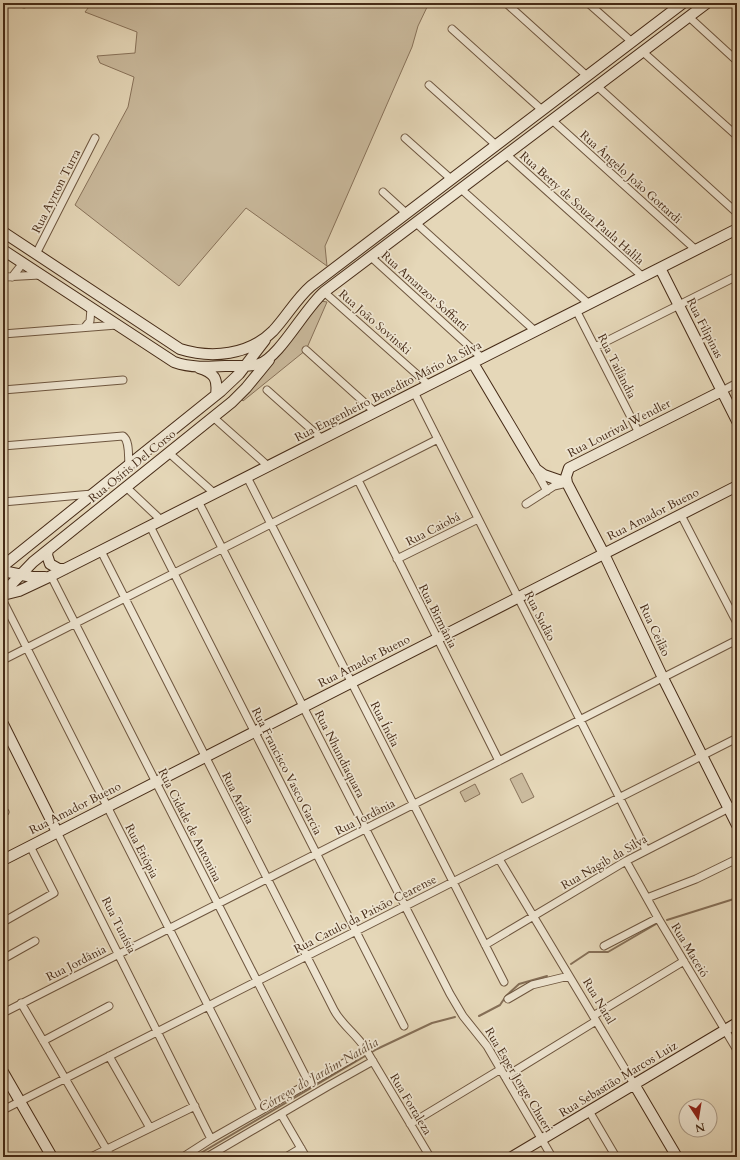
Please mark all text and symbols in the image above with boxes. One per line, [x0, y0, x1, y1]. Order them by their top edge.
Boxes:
street label: Rua Ângelo João Gottardi [577, 126, 687, 228]
street label: Rua Ayrton Turra [28, 146, 84, 236]
street label: Rua Betty de Souza Paula Halila [516, 148, 648, 269]
street label: Rua Amanzor Soffiatti [378, 247, 473, 335]
street label: Rua João Sovinski [335, 286, 415, 358]
street label: Rua Filipinas [683, 295, 727, 361]
street label: Rua Tailândia [594, 331, 641, 402]
street label: Rua Engenheiro Benedito Mário da Silva [292, 336, 485, 445]
street label: Rua Lourival Wendler [565, 395, 674, 461]
street label: Rua Osíris Del Corso [85, 425, 179, 506]
street label: Rua Amador Bueno [604, 484, 702, 544]
street label: Rua Caiobá [403, 508, 464, 550]
street label: Rua Birmânia [415, 581, 461, 652]
street label: Rua Sudão [521, 588, 560, 644]
street label: Rua Ceilão [636, 601, 674, 659]
street label: Rua Amador Bueno [315, 631, 413, 691]
street label: Rua Índia [367, 698, 405, 750]
street label: Rua Francisco Vasco Garcia [248, 705, 326, 838]
street label: Rua Nhundiaquara [311, 707, 369, 801]
street label: Rua Cidade de Antonina [154, 766, 226, 885]
street label: Rua Arábia [218, 769, 258, 827]
street label: Rua Amador Bueno [26, 778, 124, 838]
street label: Rua Jordânia [332, 795, 398, 839]
street label: Rua Etiópia [121, 821, 163, 882]
street label: Rua Nagib da Silva [558, 830, 651, 893]
street label: Rua Catulo da Paixão Cearense [291, 871, 439, 957]
street label: Rua Tunísia [98, 894, 140, 957]
street label: Rua Maceió [668, 920, 713, 981]
street label: Rua Jordânia [43, 941, 109, 985]
street label: Rua Natal [579, 975, 619, 1027]
street label: Rua Esper Jorge Chueri [481, 1024, 557, 1136]
water label: Córrego do Jardim Natália [256, 1033, 382, 1116]
street label: Rua Sebastião Marcos Luiz [556, 1037, 681, 1121]
street label: Rua Fortaleza [386, 1070, 436, 1138]
north arrow [678, 1098, 718, 1138]
text: N [693, 1119, 706, 1136]

